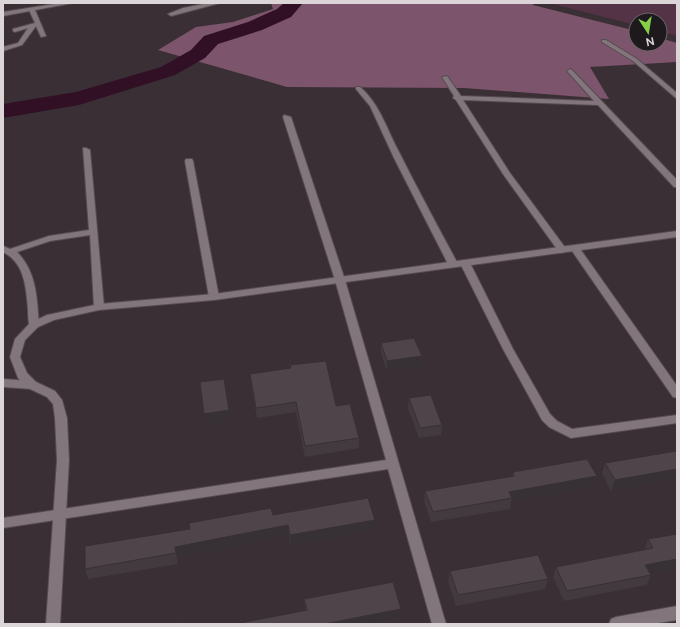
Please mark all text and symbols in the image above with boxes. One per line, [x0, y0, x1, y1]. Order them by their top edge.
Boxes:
north arrow [628, 12, 668, 52]
text: N [644, 34, 655, 49]

